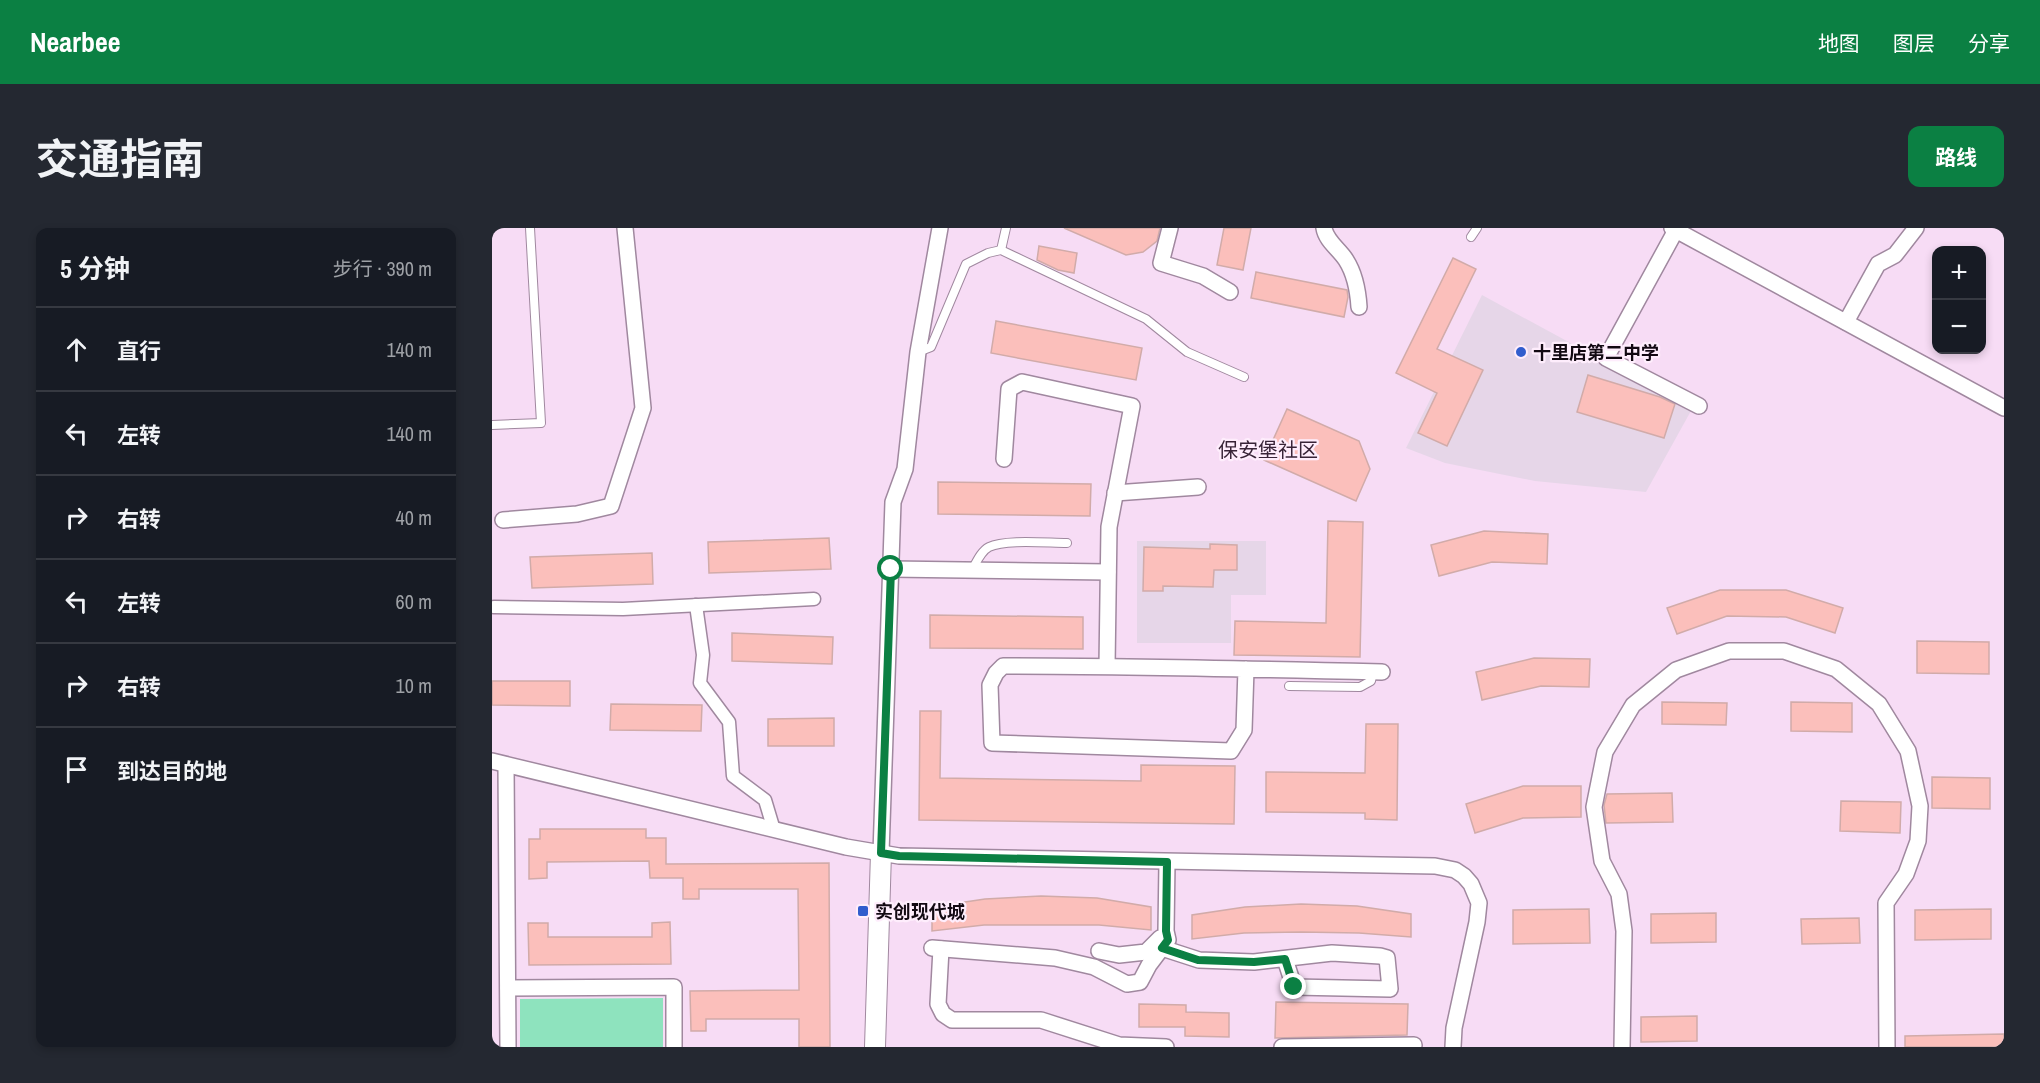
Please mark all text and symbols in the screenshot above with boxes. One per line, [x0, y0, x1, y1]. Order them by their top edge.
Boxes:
text: Nearbee [30, 23, 121, 61]
text: 地图 [1818, 29, 1860, 58]
text: 图层 [1893, 29, 1935, 58]
text: 分享 [1968, 29, 2010, 58]
button: 路线 [1908, 126, 2004, 187]
text: 交通指南 [36, 131, 204, 187]
map controls [1932, 246, 1986, 354]
button: + [1932, 246, 1986, 300]
text: 5 分钟 [60, 251, 130, 286]
text: 步行 · 390 m [333, 255, 432, 282]
button: − [1932, 300, 1986, 354]
icon: ahead [60, 333, 93, 366]
text: 直行 [117, 336, 161, 366]
text: 140 m [386, 336, 432, 363]
place label: 十里店第二中学 [1533, 340, 1659, 365]
marker: 十里店第二中学 [1514, 345, 1528, 359]
icon: left [60, 417, 93, 450]
text: 左转 [117, 420, 161, 450]
text: 140 m [386, 420, 432, 447]
district label: 保安堡社区 [1218, 436, 1318, 463]
icon: right [60, 501, 93, 534]
text: 右转 [117, 504, 161, 534]
text: 40 m [396, 504, 432, 531]
route start [877, 555, 903, 581]
icon: left [60, 585, 93, 618]
text: 左转 [117, 588, 161, 618]
text: 60 m [396, 588, 432, 615]
icon: right [60, 669, 93, 702]
text: 右转 [117, 672, 161, 702]
text: 10 m [396, 672, 432, 699]
icon: arrive [60, 753, 93, 786]
text: 到达目的地 [117, 756, 227, 786]
place label: 实创现代城 [875, 899, 965, 924]
marker: 实创现代城 [856, 904, 870, 918]
route end [1280, 973, 1306, 999]

